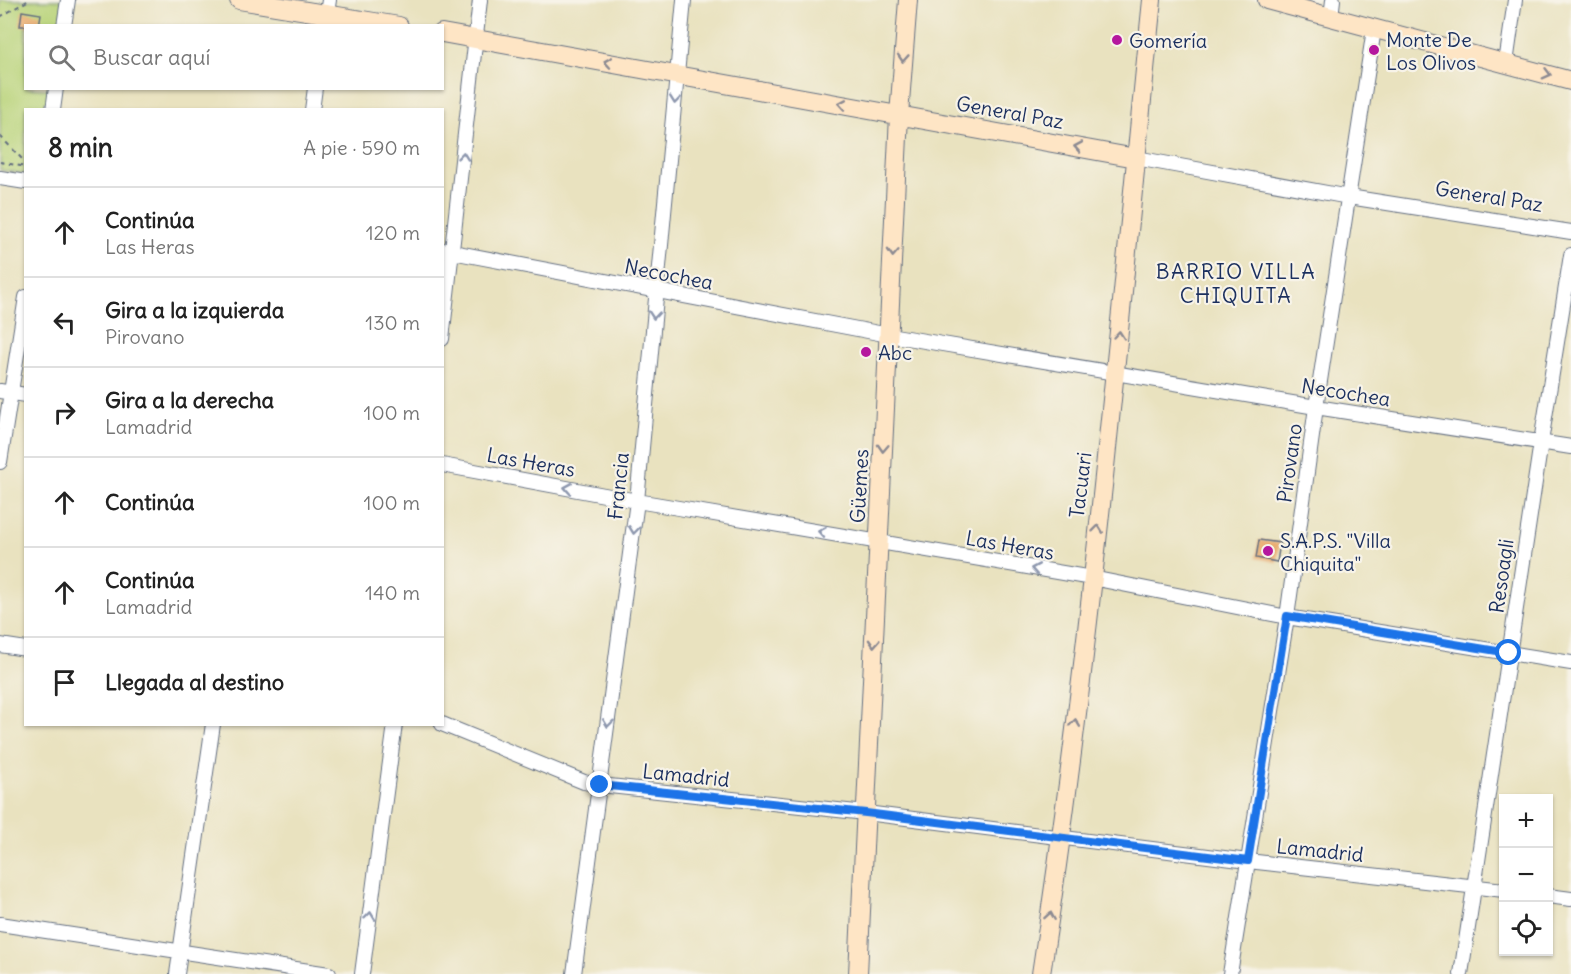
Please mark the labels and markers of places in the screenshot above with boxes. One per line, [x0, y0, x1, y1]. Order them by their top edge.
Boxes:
place label: Monte De Los Olivos [1386, 27, 1476, 75]
place label: Gomería [1129, 28, 1207, 53]
marker: Gomería [1110, 33, 1124, 47]
marker: Monte De Los Olivos [1367, 43, 1381, 57]
place label: Abc [878, 340, 912, 365]
marker: Abc [859, 345, 873, 359]
place label: S.A.P.S. "Villa Chiquita" [1280, 528, 1391, 576]
marker: S.A.P.S. "Villa Chiquita" [1261, 544, 1275, 558]

